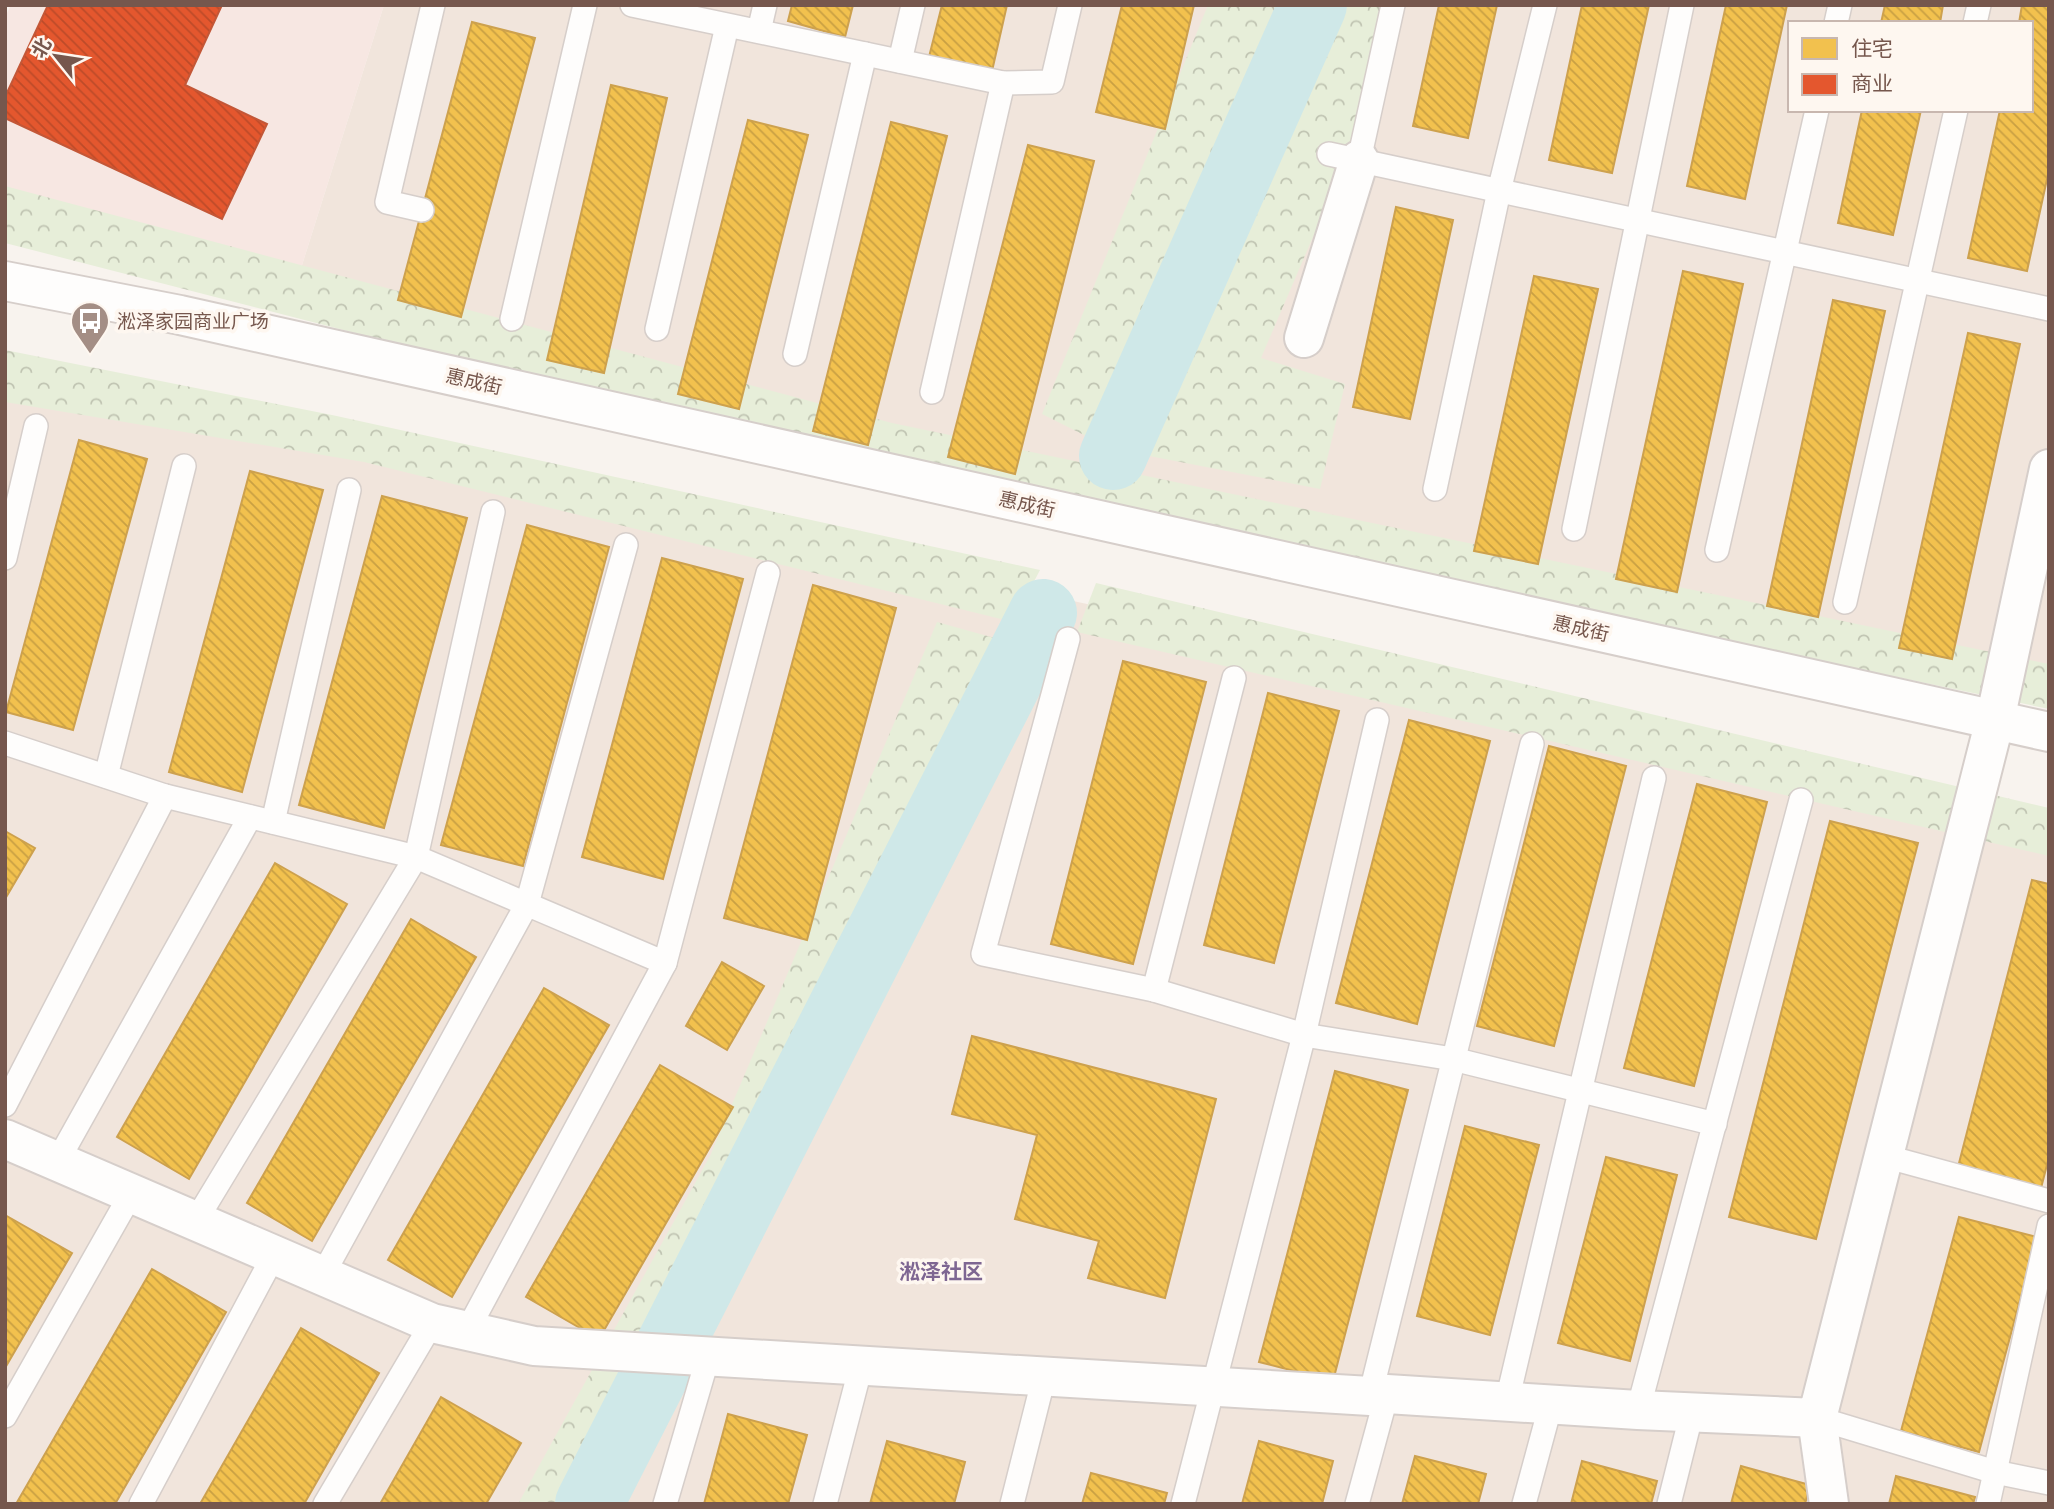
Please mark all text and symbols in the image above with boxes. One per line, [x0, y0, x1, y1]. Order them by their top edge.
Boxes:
north arrow [21, 21, 91, 91]
legend [1788, 21, 2033, 112]
text: 北 [27, 34, 56, 61]
text: 住宅 [1851, 36, 1893, 60]
text: 商业 [1851, 71, 1893, 95]
bus stop icon: 淞泽家园商业广场 [69, 300, 111, 355]
place label: 淞泽家园商业广场 [117, 310, 269, 332]
street label: 惠成街 [444, 364, 504, 398]
street label: 惠成街 [997, 487, 1057, 521]
street label: 惠成街 [1551, 611, 1611, 645]
district label: 淞泽社区 [899, 1259, 983, 1283]

